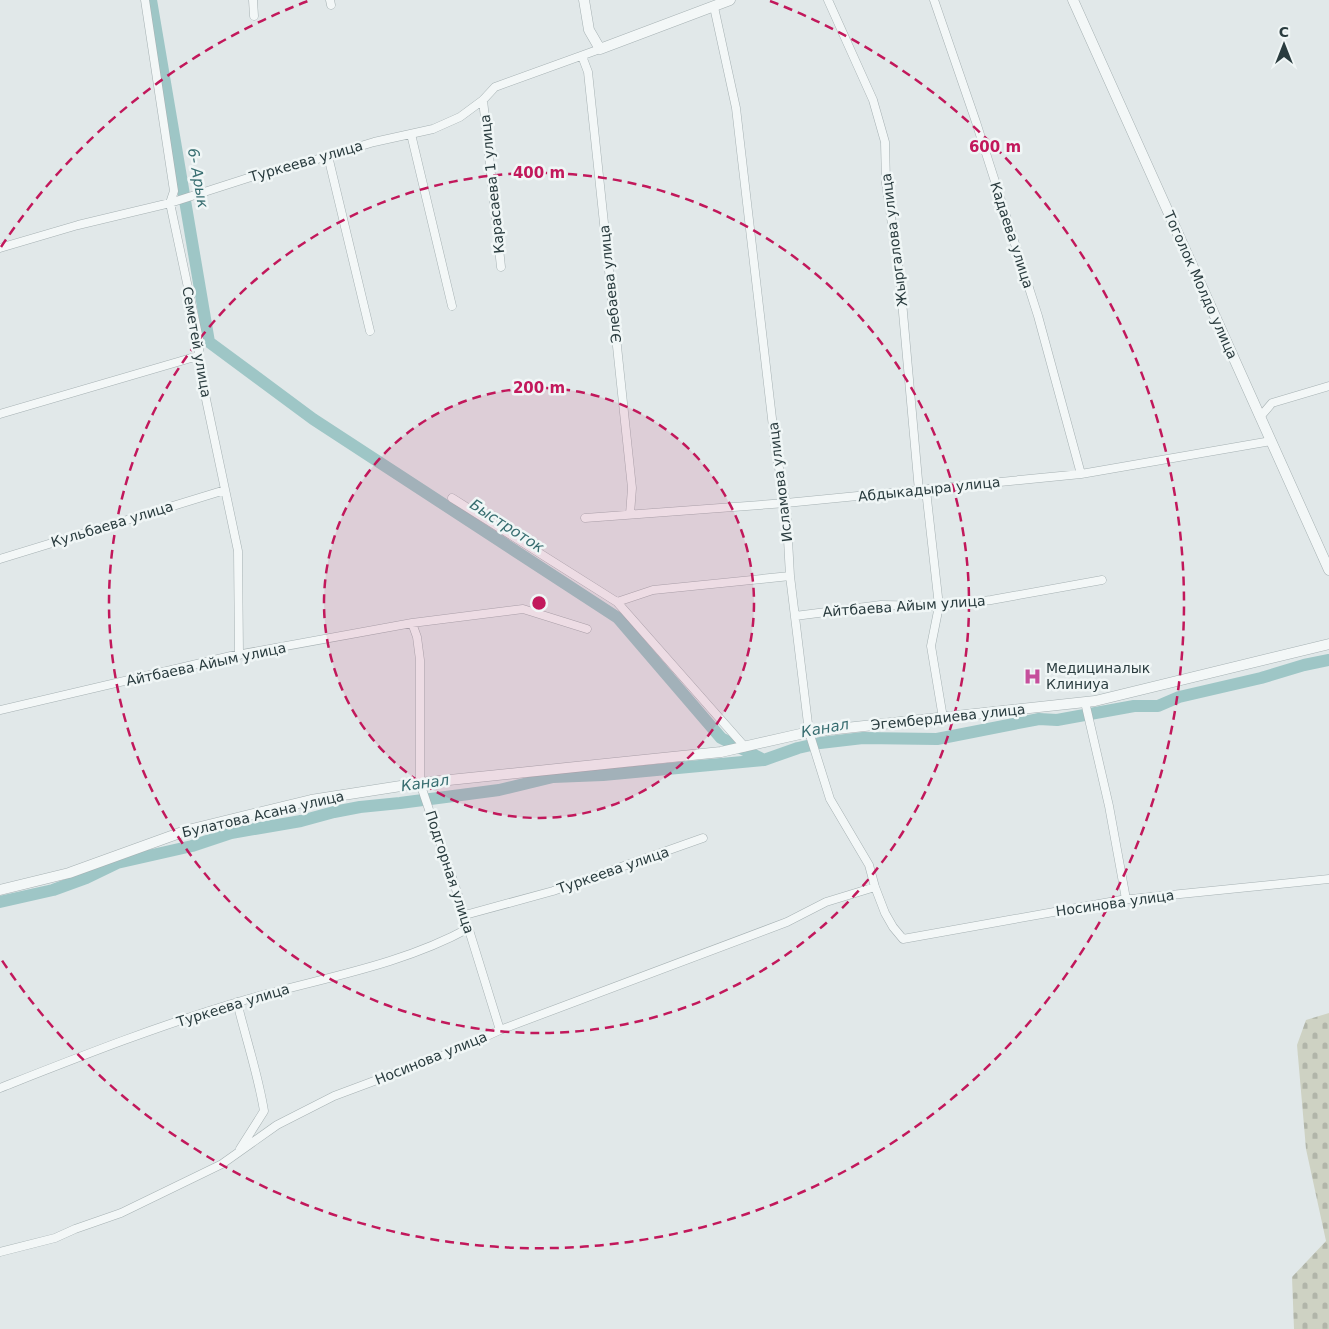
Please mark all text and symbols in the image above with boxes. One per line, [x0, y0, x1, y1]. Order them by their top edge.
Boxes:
north arrow [1259, 20, 1309, 70]
text: С [1279, 24, 1289, 40]
street label: Карасаева 1 улица [477, 114, 507, 254]
street label: Туркеева улица [247, 137, 365, 185]
text: 600 m [969, 138, 1021, 156]
water label: 6- Арык [184, 147, 212, 209]
text: 400 m [513, 164, 565, 182]
street label: Жыргалова улица [878, 172, 910, 308]
street label: Кадаева улица [987, 180, 1037, 290]
street label: Тоголок Молдо улица [1161, 208, 1241, 361]
street label: Элебаева улица [596, 224, 624, 344]
street label: Семетей улица [179, 285, 215, 399]
text: 200 m [513, 379, 565, 397]
street label: Исламова улица [765, 421, 795, 543]
street label: Абдыкадыра улица [857, 474, 1001, 504]
water label: Быстроток [467, 495, 547, 557]
street label: Кульбаева улица [49, 498, 175, 550]
street label: Айтбаева Айым улица [822, 592, 986, 620]
centre of rings [530, 594, 548, 612]
street label: Айтбаева Айым улица [125, 639, 287, 689]
place label: Медициналык Клиниуа [1046, 660, 1150, 692]
hospital icon: Медициналык Клиниуа [1022, 666, 1042, 686]
street label: Эгембердиева улица [870, 701, 1026, 733]
water label: Канал [800, 715, 851, 741]
water label: Канал [400, 771, 451, 795]
street label: Булатова Асана улица [180, 788, 346, 840]
street label: Подгорная улица [423, 808, 477, 936]
street label: Туркеева улица [554, 843, 671, 897]
street label: Носинова улица [1055, 887, 1175, 919]
street label: Туркеева улица [174, 980, 291, 1030]
street label: Носинова улица [373, 1028, 489, 1088]

